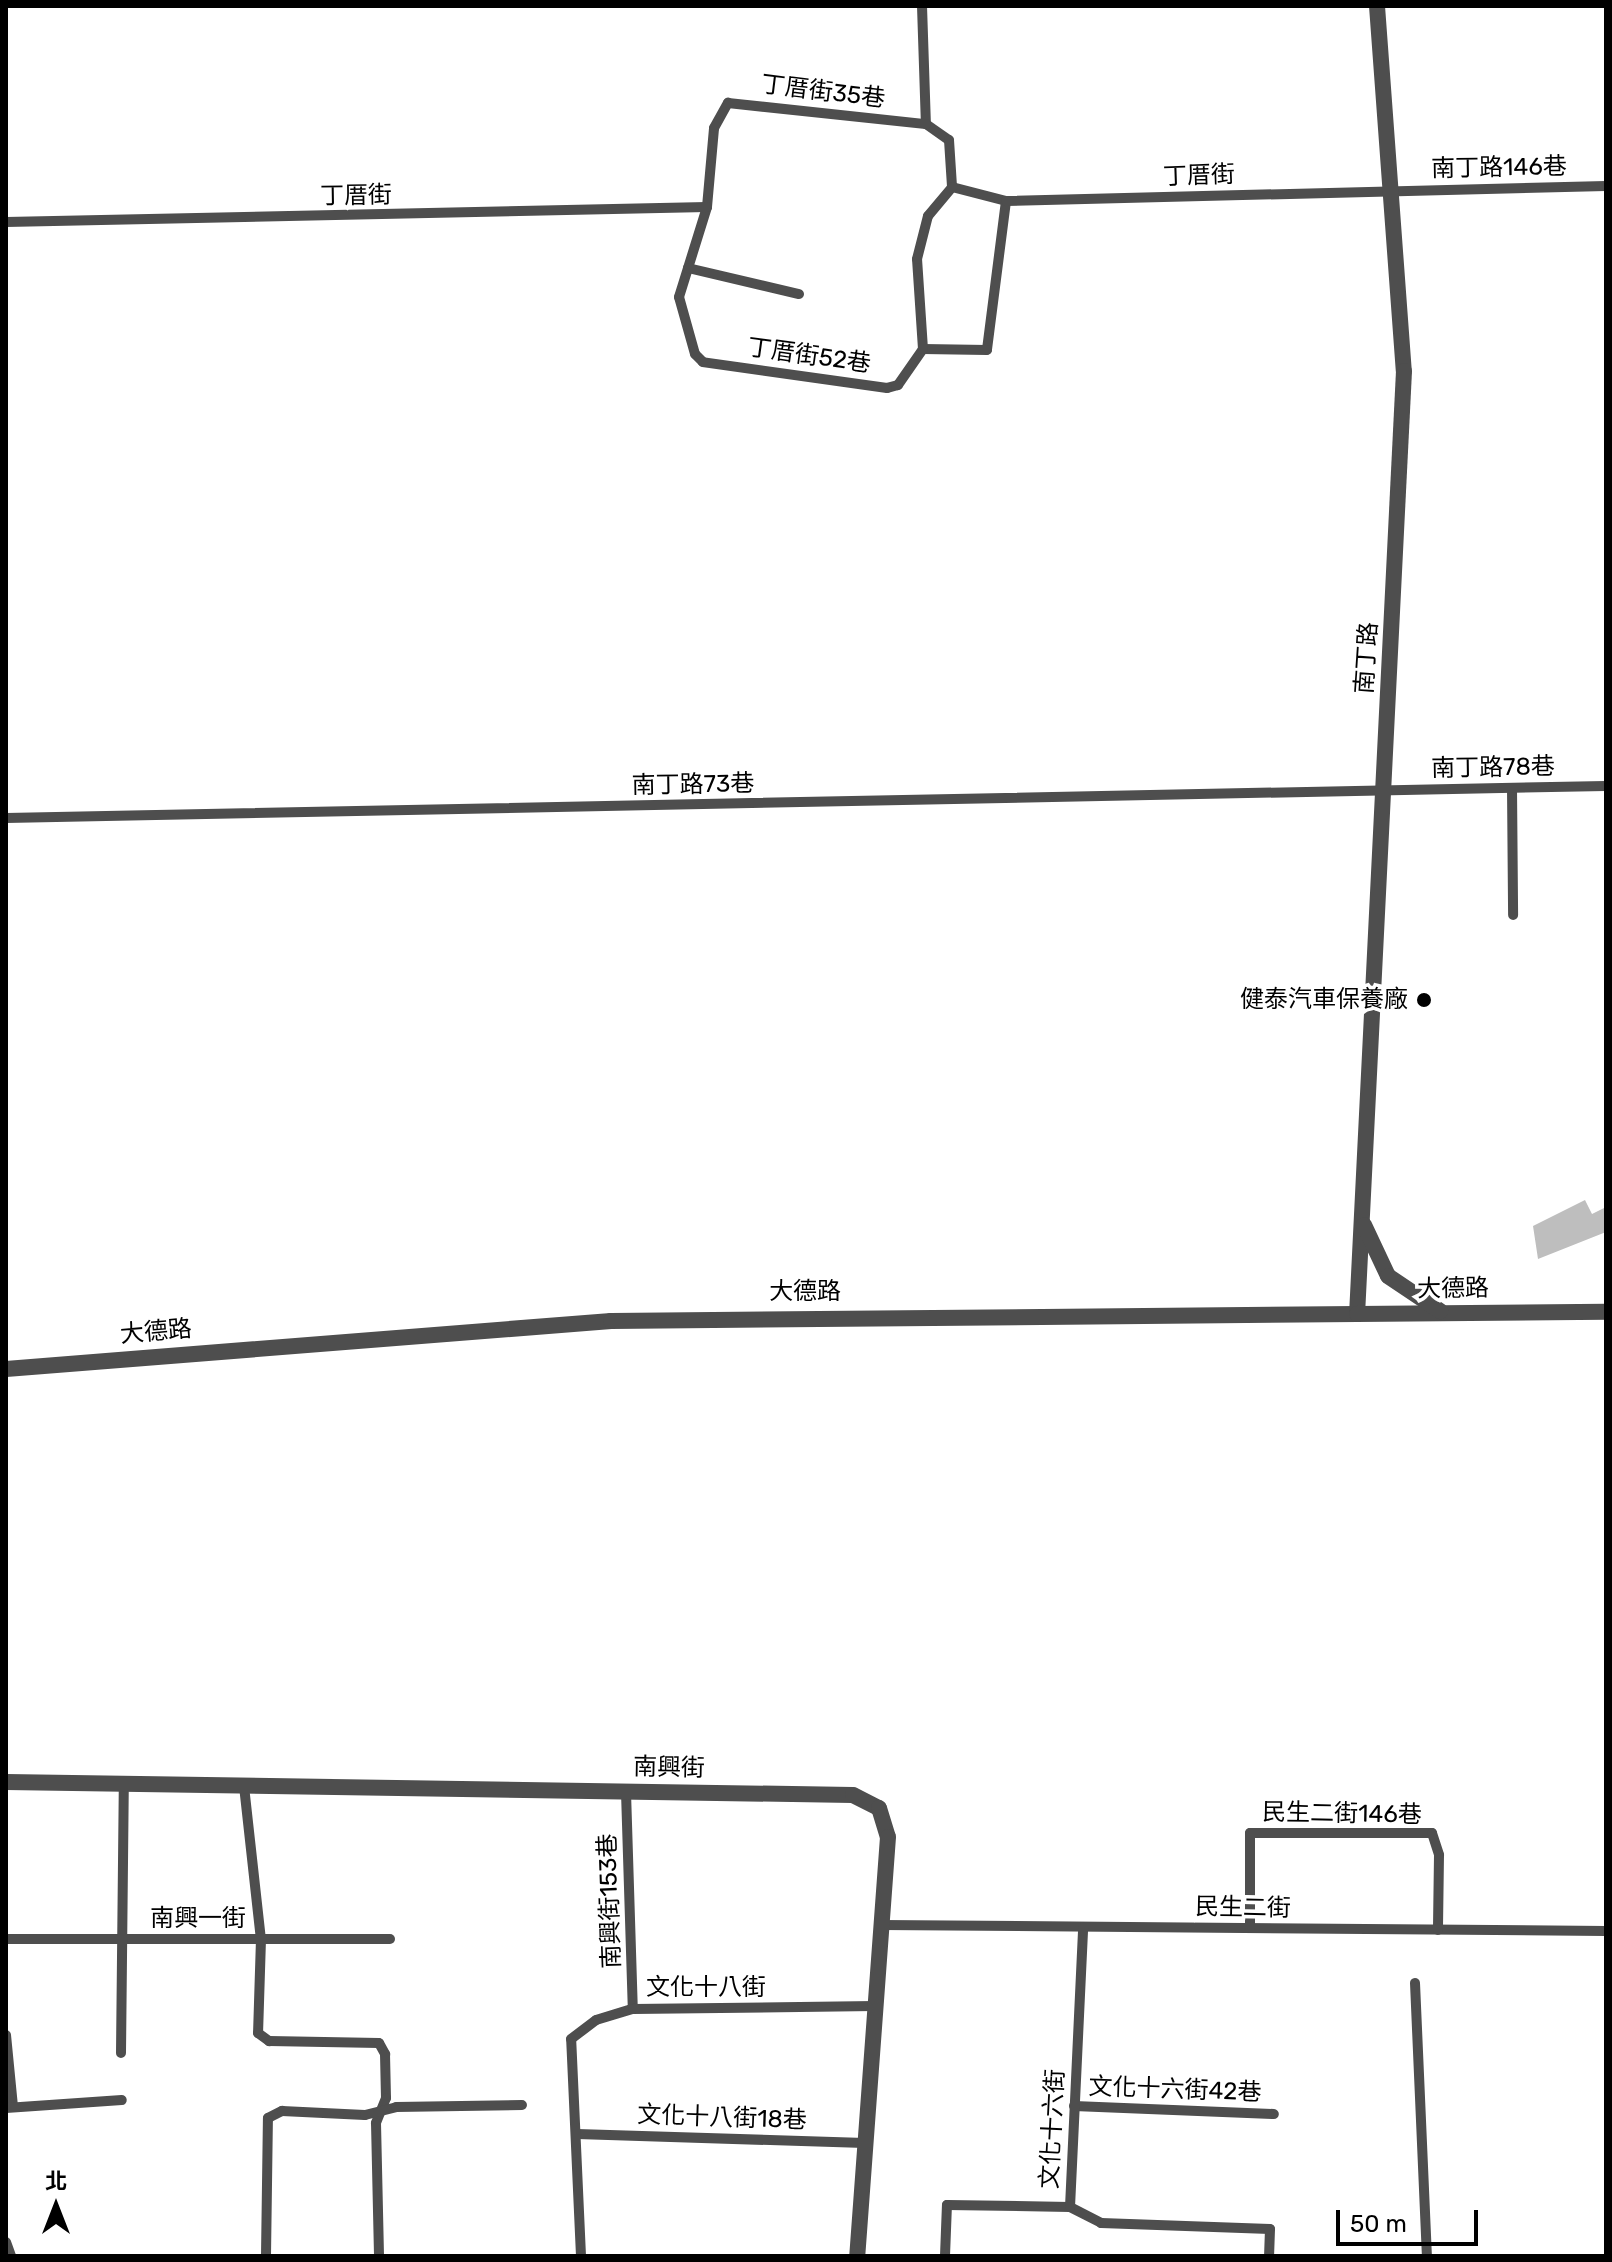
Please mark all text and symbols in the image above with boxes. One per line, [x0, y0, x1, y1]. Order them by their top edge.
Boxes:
street label: 丁厝街35巷 [759, 70, 887, 114]
street label: 南丁路146巷 [1431, 152, 1567, 184]
street label: 丁厝街 [1163, 160, 1235, 192]
street label: 丁厝街 [320, 181, 392, 211]
street label: 丁厝街52巷 [745, 333, 873, 379]
street label: 南丁路 [1350, 621, 1384, 695]
street label: 南丁路78巷 [1431, 753, 1555, 783]
street label: 南丁路73巷 [631, 770, 755, 800]
place label: 健泰汽車保養廠 [1240, 986, 1408, 1014]
marker: 健泰汽車保養廠 [1415, 991, 1433, 1009]
street label: 大德路 [1417, 1274, 1489, 1304]
street label: 大德路 [769, 1278, 841, 1306]
street label: 大德路 [119, 1315, 193, 1349]
street label: 南興街 [633, 1753, 705, 1783]
street label: 民生二街146巷 [1262, 1798, 1422, 1830]
street label: 南興街153巷 [593, 1833, 627, 1969]
street label: 民生二街 [1195, 1893, 1291, 1923]
street label: 南興一街 [150, 1905, 246, 1933]
street label: 文化十八街 [646, 1974, 766, 2002]
street label: 文化十六街 [1035, 2068, 1071, 2190]
street label: 文化十六街42巷 [1088, 2073, 1262, 2107]
street label: 文化十八街18巷 [637, 2101, 807, 2135]
north arrow [16, 2166, 96, 2246]
text: 北 [45, 2168, 67, 2195]
scale bar [1340, 2194, 1482, 2244]
text: 50 m [1350, 2210, 1407, 2238]

